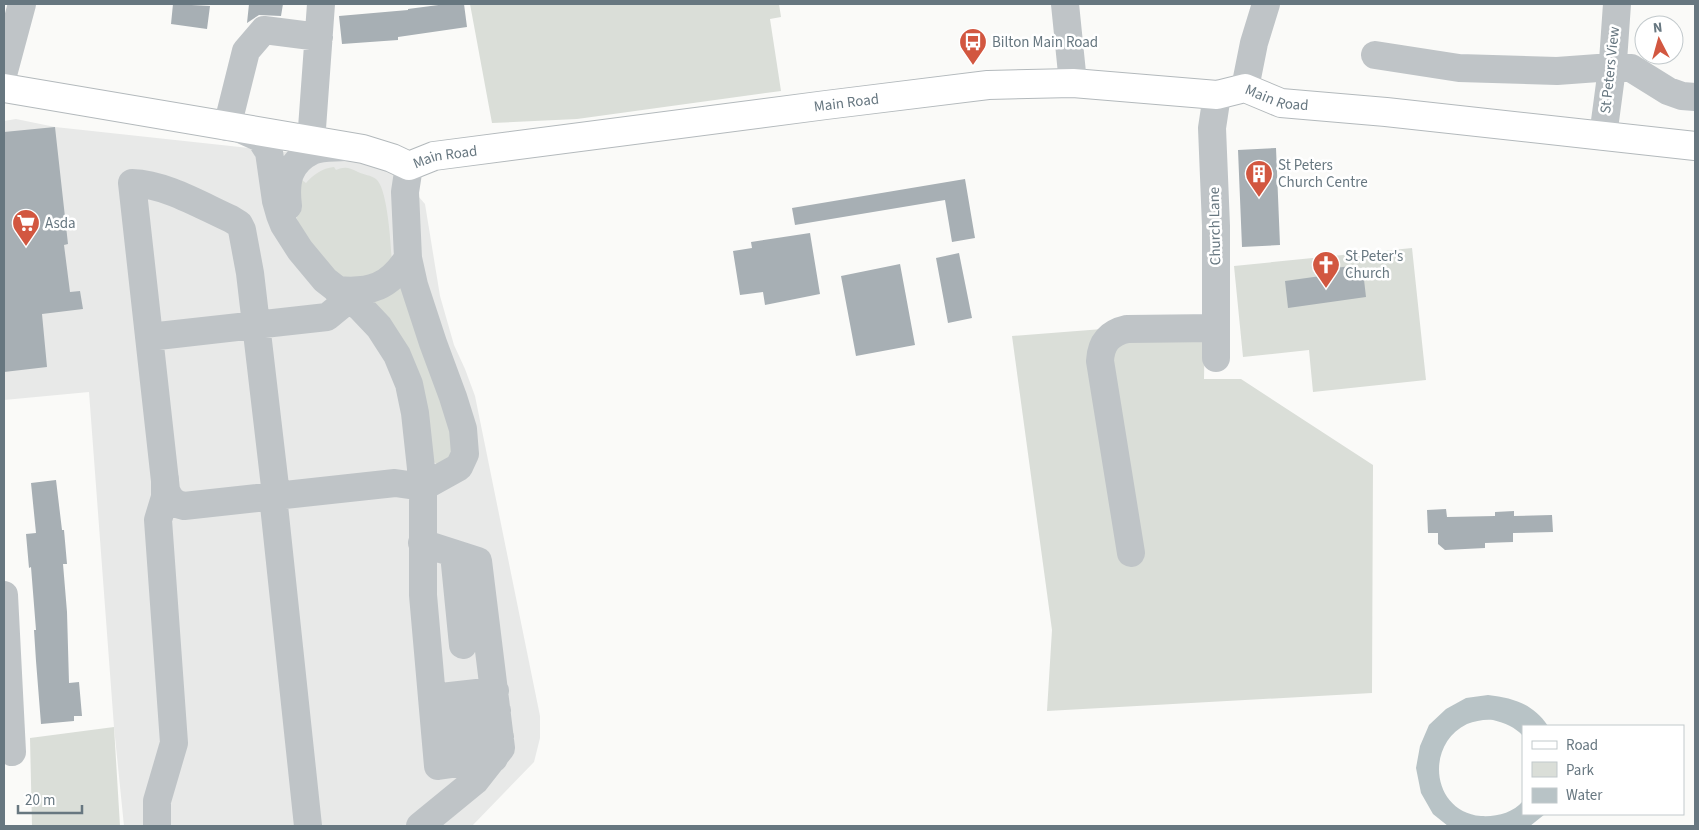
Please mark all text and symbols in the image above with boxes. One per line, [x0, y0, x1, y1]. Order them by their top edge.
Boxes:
north arrow [1634, 15, 1684, 65]
text: N [1652, 18, 1663, 38]
street label: St Peters View [1595, 25, 1625, 115]
bus stop icon: Bilton Main Road [958, 27, 988, 66]
place label: Bilton Main Road [992, 32, 1098, 53]
street label: Main Road [1242, 79, 1309, 116]
street label: Main Road [812, 88, 880, 117]
street label: Main Road [410, 140, 479, 174]
place label: St Peters Church Centre [1278, 155, 1368, 193]
building icon: St Peters Church Centre [1244, 159, 1274, 198]
street label: Church Lane [1204, 187, 1226, 265]
supermarket icon: Asda [11, 208, 41, 247]
place label: Asda [45, 213, 76, 234]
place label: St Peter's Church [1345, 246, 1403, 284]
church icon: St Peter's Church [1311, 250, 1341, 289]
legend [1522, 725, 1684, 815]
text: Road [1566, 735, 1598, 756]
text: Park [1566, 760, 1595, 781]
scale bar [18, 782, 81, 814]
text: Water [1566, 785, 1603, 806]
text: 20 m [25, 790, 55, 811]

